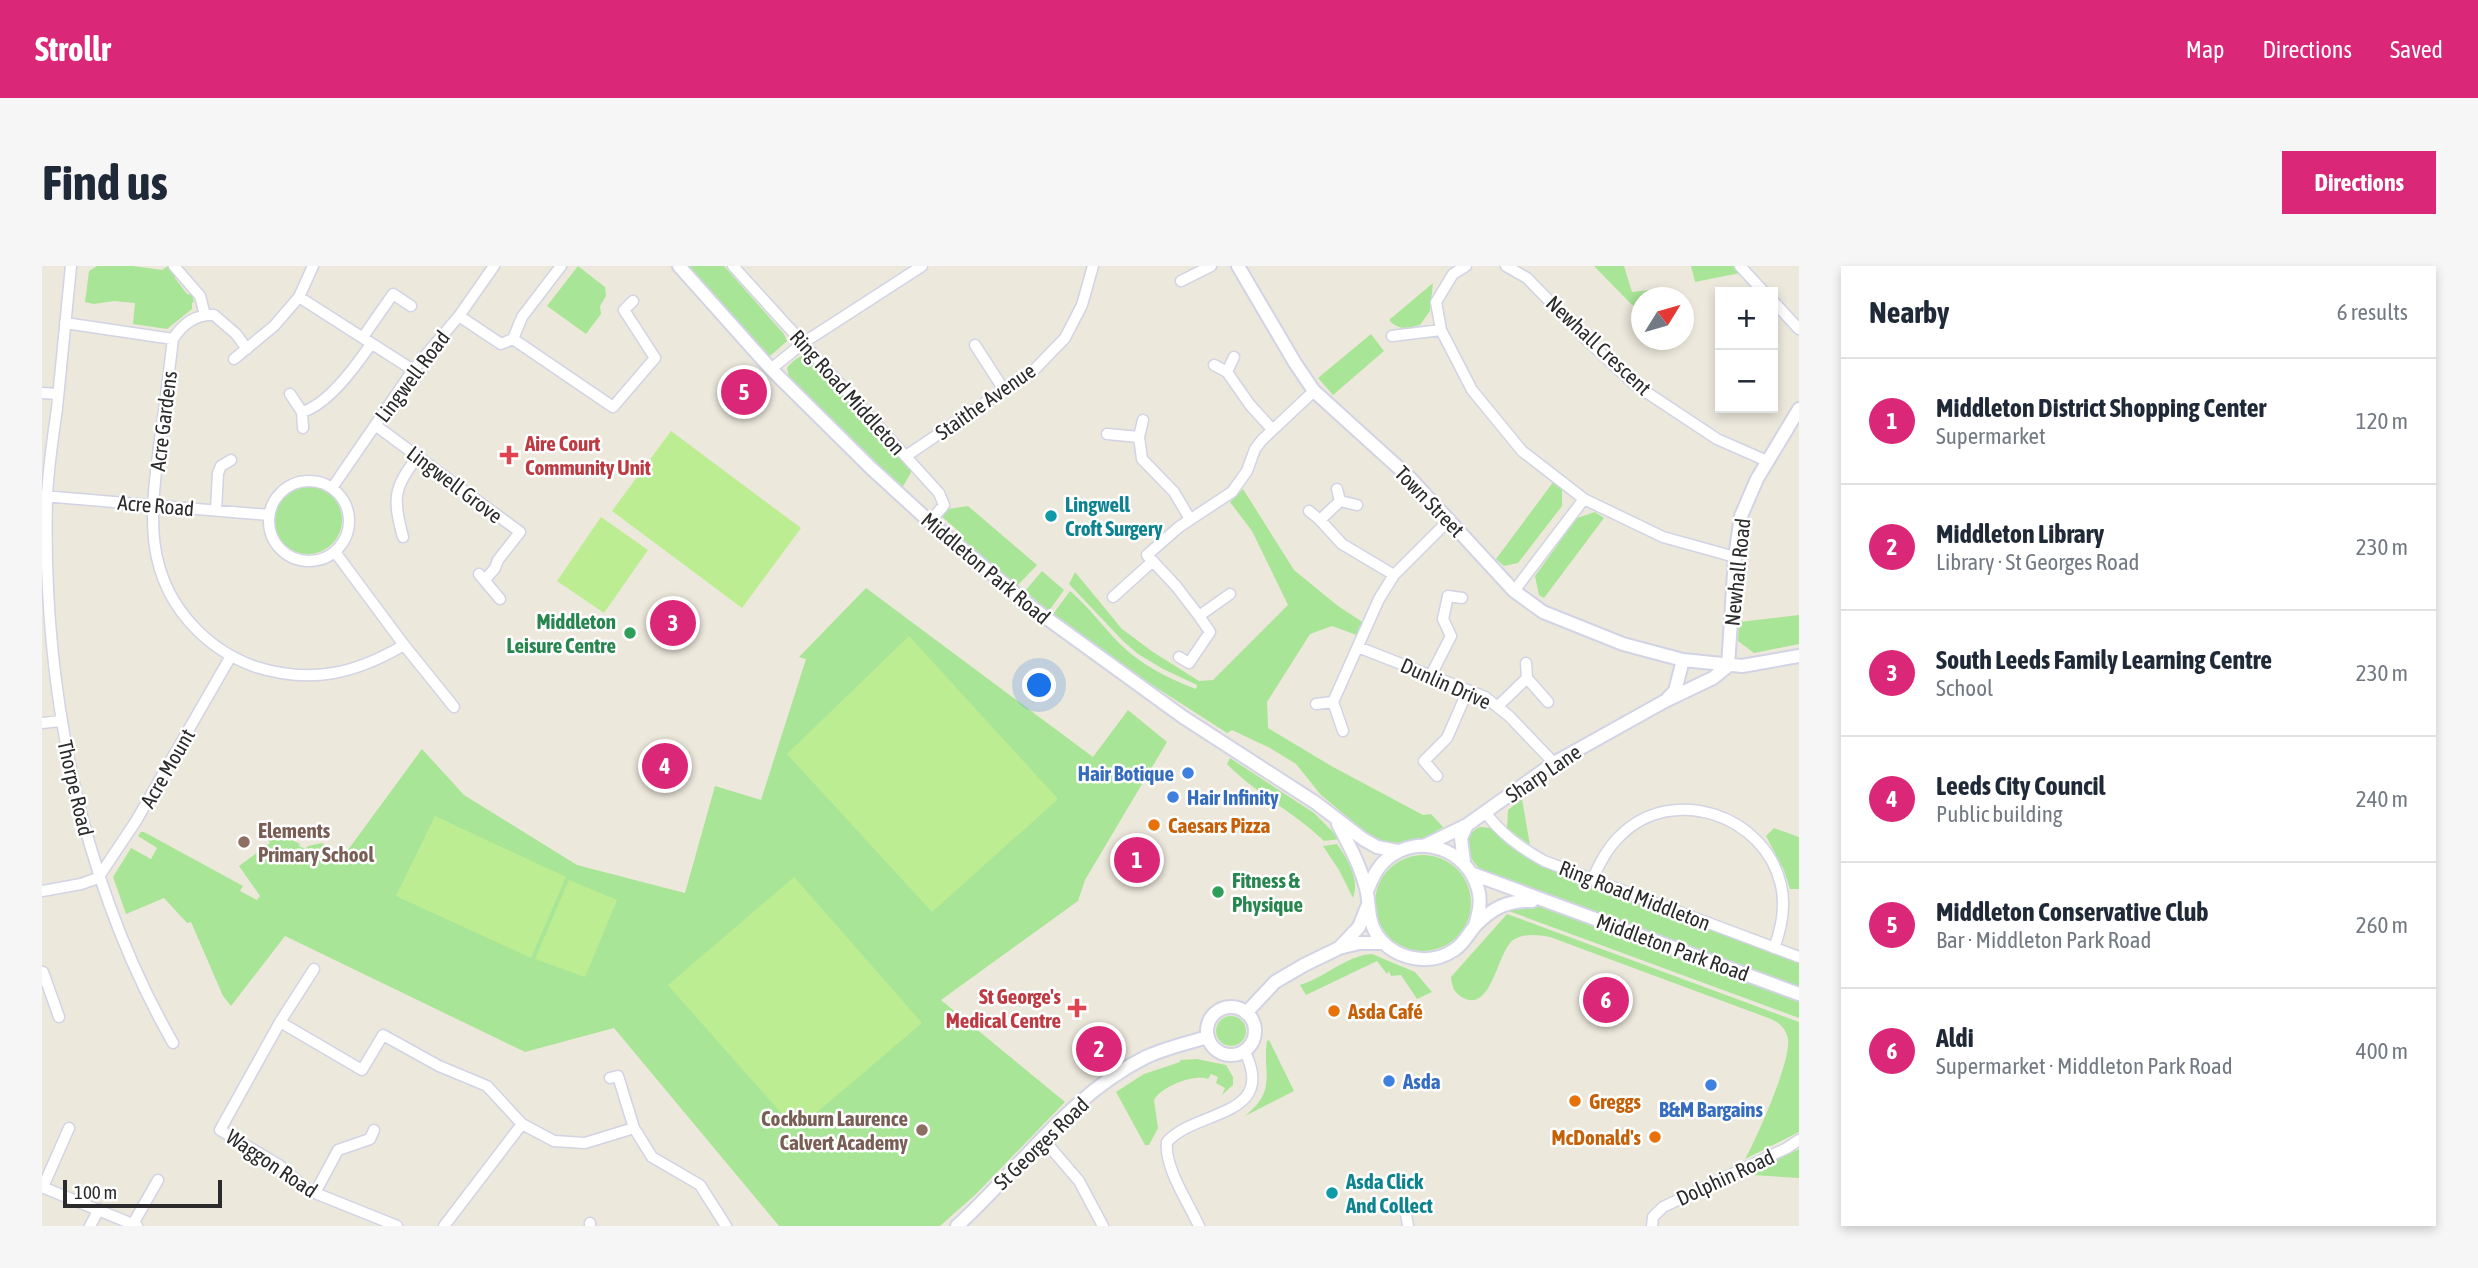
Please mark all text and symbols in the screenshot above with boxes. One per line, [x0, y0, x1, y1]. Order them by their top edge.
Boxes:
text: Strollr [35, 30, 111, 68]
text: Map [2186, 36, 2224, 63]
text: Directions [2262, 36, 2352, 63]
text: Saved [2390, 36, 2443, 63]
button: Directions [2282, 151, 2436, 214]
text: Find us [42, 154, 168, 210]
north arrow [1631, 287, 1694, 350]
map controls [1715, 287, 1778, 413]
button: + [1715, 287, 1778, 350]
street label: Newhall Crescent [1542, 290, 1656, 400]
text: Nearby [1869, 295, 1949, 329]
text: 6 results [2337, 299, 2408, 325]
street label: Ring Road Middleton [786, 325, 910, 459]
street label: Lingwell Road [370, 326, 454, 426]
button: − [1715, 350, 1778, 413]
street label: Staithe Avenue [931, 358, 1039, 444]
pin: 5 [721, 366, 767, 418]
street label: Acre Gardens [145, 369, 181, 473]
text: Middleton District Shopping Center [1936, 393, 2266, 423]
text: 1 [1887, 408, 1897, 434]
text: 120 m [2356, 408, 2408, 434]
text: Supermarket [1936, 423, 2046, 449]
place label: Aire Court Community Unit [524, 431, 651, 479]
street label: Lingwell Grove [403, 440, 507, 528]
marker: Aire Court Community Unit [499, 445, 519, 465]
street label: Town Street [1390, 461, 1470, 541]
street label: Acre Road [117, 490, 195, 520]
place label: Lingwell Croft Surgery [1065, 492, 1163, 540]
street label: Middleton Park Road [917, 507, 1055, 629]
marker: Lingwell Croft Surgery [1043, 508, 1059, 524]
street label: Newhall Road [1719, 517, 1755, 627]
text: Middleton Library [1936, 519, 2104, 549]
text: 2 [1887, 534, 1897, 560]
text: 230 m [2356, 534, 2408, 560]
text: Library · St Georges Road [1936, 549, 2140, 575]
pin: 3 [650, 597, 696, 649]
place label: Middleton Leisure Centre [506, 609, 616, 657]
marker: Middleton Leisure Centre [622, 625, 638, 641]
text: South Leeds Family Learning Centre [1936, 645, 2272, 675]
street label: Dunlin Drive [1397, 652, 1495, 714]
text: 3 [1887, 660, 1897, 686]
text: 230 m [2356, 660, 2408, 686]
your location [1022, 668, 1056, 702]
text: School [1936, 675, 1993, 701]
street label: Acre Mount [135, 724, 199, 812]
street label: Thorpe Road [53, 738, 99, 838]
street label: Sharp Lane [1501, 739, 1585, 807]
pin: 4 [642, 740, 688, 792]
place label: Hair Botique [1078, 761, 1174, 785]
marker: Hair Botique [1180, 765, 1196, 781]
text: Leeds City Council [1936, 771, 2106, 801]
place label: Hair Infinity [1187, 785, 1279, 809]
text: 4 [1887, 786, 1897, 812]
text: 240 m [2356, 786, 2408, 812]
marker: Hair Infinity [1165, 789, 1181, 805]
text: Public building [1936, 801, 2063, 827]
place label: Caesars Pizza [1168, 813, 1270, 837]
marker: Caesars Pizza [1146, 817, 1162, 833]
place label: Elements Primary School [258, 818, 374, 866]
marker: Elements Primary School [236, 834, 252, 850]
pin: 1 [1114, 834, 1160, 886]
street label: Ring Road Middleton [1556, 855, 1714, 935]
place label: Fitness & Physique [1232, 868, 1303, 916]
marker: Fitness & Physique [1210, 884, 1226, 900]
text: Middleton Conservative Club [1936, 897, 2209, 927]
street label: Middleton Park Road [1593, 908, 1753, 986]
text: 5 [1887, 912, 1897, 938]
text: 260 m [2356, 912, 2408, 938]
text: Bar · Middleton Park Road [1936, 927, 2151, 953]
pin: 6 [1583, 974, 1629, 1026]
place label: St George's Medical Centre [946, 984, 1062, 1032]
marker: St George's Medical Centre [1067, 998, 1087, 1018]
place label: Asda Café [1347, 999, 1423, 1023]
marker: Asda Café [1326, 1003, 1342, 1019]
pin: 2 [1076, 1023, 1122, 1075]
text: Aldi [1936, 1023, 1974, 1053]
text: 6 [1887, 1038, 1897, 1064]
text: 400 m [2356, 1038, 2408, 1064]
text: Supermarket · Middleton Park Road [1936, 1053, 2233, 1079]
place label: Asda [1402, 1069, 1441, 1093]
marker: Asda [1381, 1073, 1397, 1089]
marker: B&M Bargains [1703, 1077, 1719, 1093]
place label: Greggs [1589, 1089, 1641, 1113]
street label: St Georges Road [989, 1092, 1093, 1194]
marker: Greggs [1567, 1093, 1583, 1109]
place label: B&M Bargains [1659, 1097, 1764, 1121]
place label: Cockburn Laurence Calvert Academy [761, 1106, 908, 1154]
marker: Cockburn Laurence Calvert Academy [914, 1122, 930, 1138]
street label: Waggon Road [222, 1124, 322, 1202]
place label: McDonald's [1551, 1125, 1642, 1149]
marker: McDonald's [1647, 1129, 1663, 1145]
street label: Dolphin Road [1672, 1144, 1778, 1210]
place label: Asda Click And Collect [1345, 1169, 1433, 1217]
scale bar [63, 1177, 222, 1209]
text: 100 m [74, 1181, 117, 1203]
marker: Asda Click And Collect [1324, 1185, 1340, 1201]

